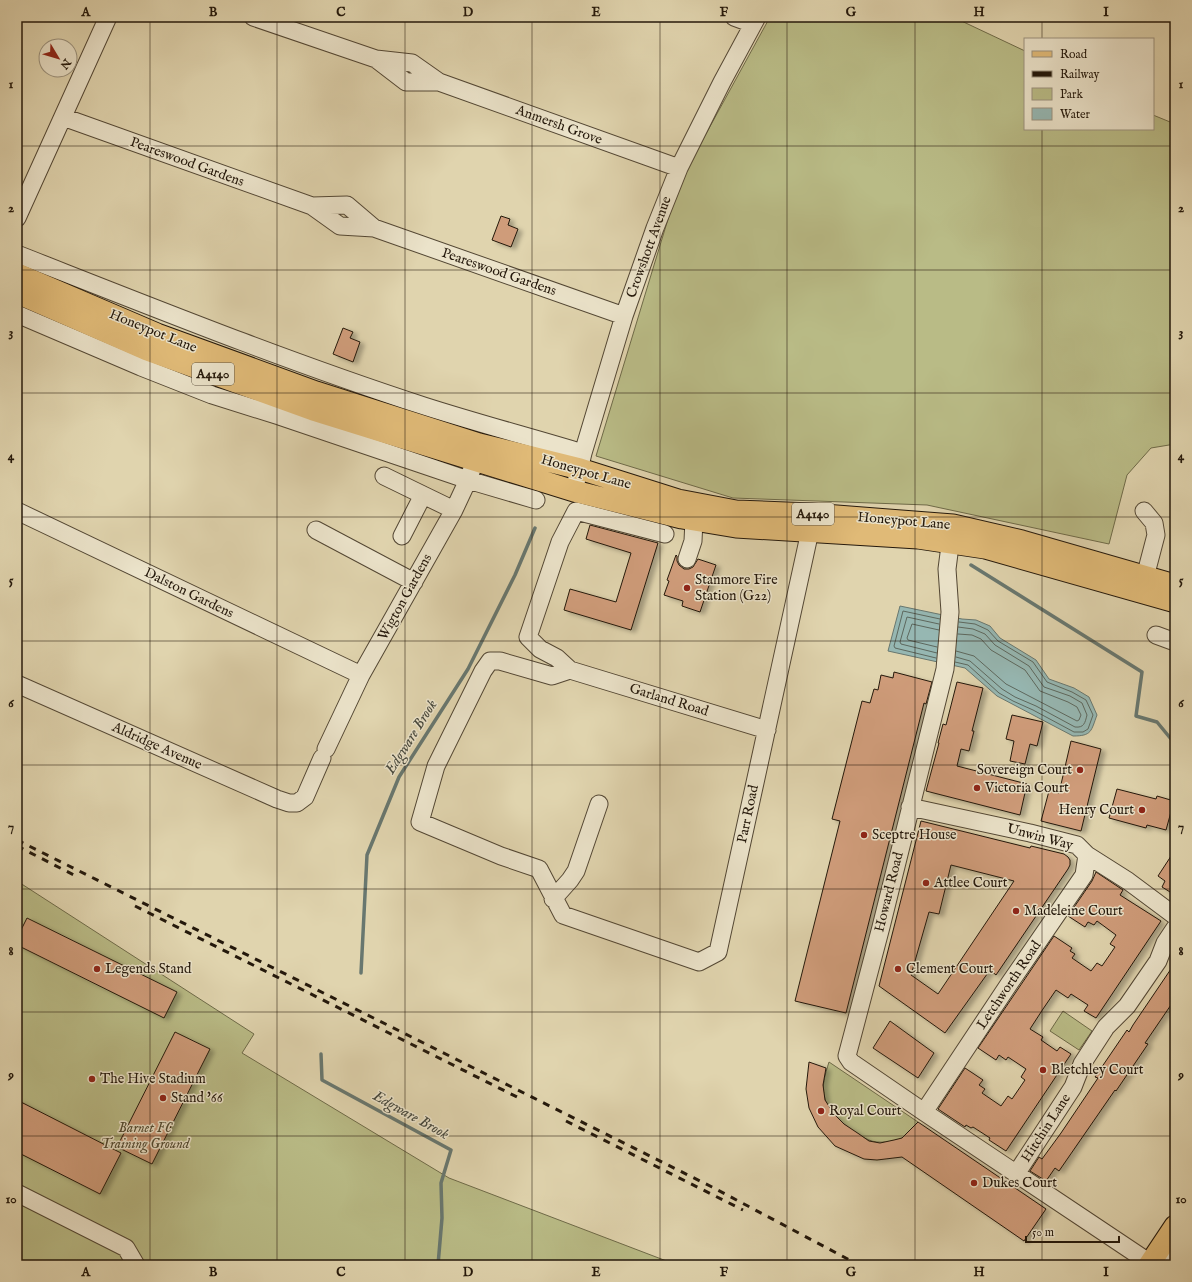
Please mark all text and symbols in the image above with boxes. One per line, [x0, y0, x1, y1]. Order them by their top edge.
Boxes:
text: A [81, 4, 92, 21]
text: B [209, 4, 218, 21]
text: C [336, 4, 346, 21]
text: D [463, 4, 474, 21]
text: E [591, 4, 601, 21]
text: F [720, 4, 729, 21]
text: G [846, 4, 857, 21]
text: H [973, 4, 985, 21]
text: I [1103, 4, 1109, 21]
north arrow [38, 38, 78, 78]
legend [1024, 38, 1154, 130]
text: Road [1060, 47, 1088, 62]
text: N [56, 55, 74, 72]
text: Railway [1060, 67, 1099, 82]
text: 1 [9, 76, 14, 93]
text: 1 [1179, 76, 1184, 93]
text: Park [1060, 87, 1083, 102]
street label: Anmersh Grove [512, 101, 605, 149]
text: Water [1060, 107, 1091, 122]
street label: Peareswood Gardens [127, 133, 247, 191]
street label: Crowshott Avenue [622, 193, 676, 300]
text: 2 [8, 200, 14, 217]
text: 2 [1178, 200, 1184, 217]
street label: Peareswood Gardens [439, 244, 559, 300]
street label: Honeypot Lane [107, 305, 200, 357]
text: 3 [9, 324, 14, 341]
text: 3 [1179, 324, 1184, 341]
road number: A4140 [192, 363, 234, 385]
text: 4 [8, 448, 15, 465]
text: 4 [1178, 448, 1185, 465]
street label: Honeypot Lane [539, 451, 634, 494]
road number: A4140 [792, 503, 834, 525]
street label: Honeypot Lane [857, 508, 952, 534]
street label: Wigton Gardens [374, 551, 436, 643]
street label: Dalston Gardens [141, 564, 237, 622]
place label: Stanmore Fire Station (G22) [695, 571, 778, 605]
text: 5 [9, 572, 14, 589]
text: 5 [1179, 572, 1184, 589]
marker: Stanmore Fire Station (G22) [682, 583, 692, 593]
street label: Garland Road [627, 679, 711, 721]
text: 6 [8, 695, 14, 712]
text: 6 [1178, 695, 1184, 712]
water label: Edgware Brook [380, 696, 442, 779]
street label: Aldridge Avenue [108, 718, 205, 774]
place label: Sovereign Court [977, 761, 1072, 779]
marker: Sovereign Court [1075, 765, 1085, 775]
place label: Victoria Court [984, 779, 1069, 797]
street label: Parr Road [733, 783, 763, 845]
marker: Victoria Court [972, 783, 982, 793]
place label: Henry Court [1058, 801, 1134, 819]
marker: Henry Court [1137, 805, 1147, 815]
text: 7 [8, 819, 14, 836]
text: 7 [1178, 819, 1184, 836]
street label: Unwin Way [1005, 820, 1075, 854]
place label: Sceptre House [872, 826, 957, 844]
marker: Sceptre House [859, 830, 869, 840]
street label: Howard Road [870, 850, 908, 934]
place label: Attlee Court [933, 874, 1008, 892]
marker: Attlee Court [921, 878, 931, 888]
place label: Madeleine Court [1024, 902, 1123, 920]
marker: Madeleine Court [1011, 906, 1021, 916]
street label: Letchworth Road [973, 937, 1046, 1033]
text: 8 [8, 943, 14, 960]
text: 8 [1178, 943, 1184, 960]
place label: Legends Stand [105, 960, 192, 978]
place label: Clement Court [906, 960, 994, 978]
marker: Legends Stand [92, 964, 102, 974]
marker: Clement Court [893, 964, 903, 974]
place label: Bletchley Court [1051, 1061, 1144, 1079]
marker: Bletchley Court [1038, 1065, 1048, 1075]
text: 9 [7, 1067, 14, 1084]
text: 9 [1177, 1067, 1184, 1084]
place label: The Hive Stadium [100, 1070, 206, 1088]
marker: The Hive Stadium [87, 1074, 97, 1084]
water label: Edgware Brook [368, 1086, 452, 1145]
place label: Stand '66 [171, 1089, 224, 1107]
street label: Hitchin Lane [1017, 1090, 1075, 1166]
marker: Stand '66 [158, 1093, 168, 1103]
place label: Royal Court [829, 1102, 902, 1120]
marker: Royal Court [816, 1106, 826, 1116]
park label: Barnet FC Training Ground [101, 1119, 191, 1154]
place label: Dukes Court [982, 1174, 1057, 1192]
marker: Dukes Court [969, 1178, 979, 1188]
text: 10 [5, 1191, 17, 1208]
text: 10 [1175, 1191, 1187, 1208]
scale bar [1026, 1218, 1119, 1244]
text: 50 m [1032, 1225, 1054, 1240]
text: A [81, 1264, 92, 1281]
text: B [209, 1264, 218, 1281]
text: C [336, 1264, 346, 1281]
text: D [463, 1264, 474, 1281]
text: E [591, 1264, 601, 1281]
text: F [720, 1264, 729, 1281]
text: G [846, 1264, 857, 1281]
text: H [973, 1264, 985, 1281]
text: I [1103, 1264, 1109, 1281]

